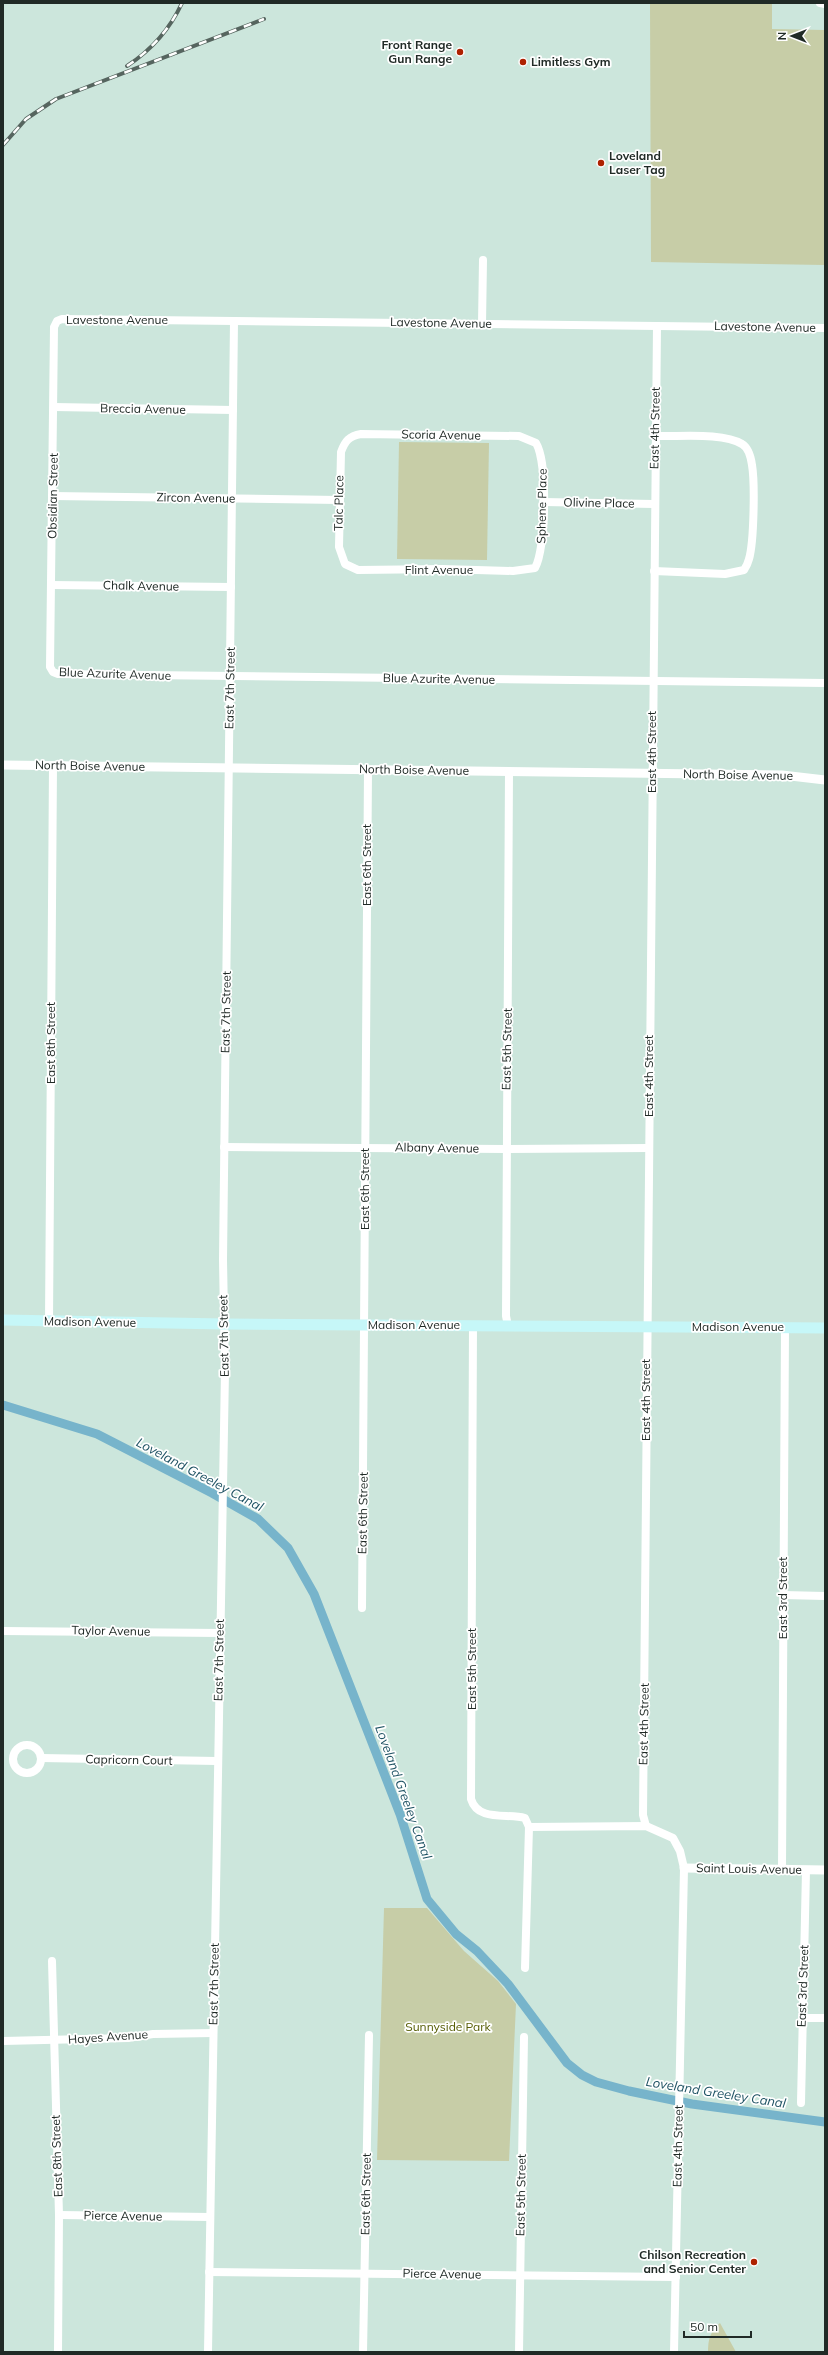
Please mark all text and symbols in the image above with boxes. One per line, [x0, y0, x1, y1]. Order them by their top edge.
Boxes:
north arrow [772, 16, 812, 56]
text: N [775, 32, 789, 40]
place label: Front Range Gun Range [381, 37, 452, 66]
marker: Front Range Gun Range [455, 47, 465, 57]
place label: Limitless Gym [531, 54, 611, 69]
marker: Limitless Gym [518, 57, 528, 67]
place label: Loveland Laser Tag [609, 148, 665, 177]
marker: Loveland Laser Tag [596, 158, 606, 168]
street label: Lavestone Avenue [66, 312, 168, 327]
street label: Lavestone Avenue [390, 314, 492, 331]
street label: Lavestone Avenue [714, 318, 816, 335]
street label: East 4th Street [646, 387, 663, 469]
street label: Breccia Avenue [100, 400, 186, 417]
street label: Scoria Avenue [401, 426, 481, 443]
street label: Obsidian Street [44, 453, 61, 539]
street label: Sphene Place [533, 468, 550, 544]
street label: Talc Place [331, 475, 346, 531]
street label: Zircon Avenue [156, 489, 236, 506]
street label: Olivine Place [563, 494, 635, 511]
street label: Flint Avenue [405, 562, 473, 577]
street label: Chalk Avenue [103, 577, 179, 594]
street label: East 7th Street [221, 647, 238, 729]
street label: Blue Azurite Avenue [59, 664, 171, 683]
street label: Blue Azurite Avenue [383, 670, 495, 687]
street label: East 4th Street [644, 711, 659, 793]
street label: North Boise Avenue [35, 757, 145, 774]
street label: North Boise Avenue [359, 761, 469, 778]
street label: North Boise Avenue [683, 766, 793, 783]
street label: East 6th Street [359, 824, 374, 906]
street label: East 7th Street [217, 971, 234, 1053]
street label: East 8th Street [43, 1002, 58, 1084]
street label: East 5th Street [498, 1008, 515, 1090]
street label: East 4th Street [641, 1035, 656, 1117]
street label: Albany Avenue [395, 1139, 479, 1156]
street label: East 6th Street [357, 1148, 372, 1230]
street label: East 7th Street [215, 1295, 232, 1377]
street label: Madison Avenue [44, 1313, 136, 1330]
street label: Madison Avenue [368, 1317, 460, 1332]
street label: Madison Avenue [692, 1319, 784, 1334]
street label: East 4th Street [638, 1359, 653, 1441]
water label: Loveland Greeley Canal [134, 1434, 267, 1515]
street label: East 6th Street [354, 1472, 371, 1554]
street label: East 3rd Street [775, 1557, 790, 1639]
street label: East 7th Street [210, 1619, 227, 1701]
street label: Taylor Avenue [71, 1622, 151, 1639]
street label: East 5th Street [464, 1628, 479, 1710]
street label: East 4th Street [635, 1683, 652, 1765]
water label: Loveland Greeley Canal [372, 1723, 436, 1862]
street label: Capricorn Court [85, 1751, 173, 1768]
street label: Saint Louis Avenue [696, 1860, 802, 1877]
street label: East 7th Street [205, 1943, 222, 2025]
street label: East 3rd Street [794, 1945, 811, 2027]
park label: Sunnyside Park [405, 2019, 492, 2034]
street label: Hayes Avenue [68, 2026, 148, 2047]
water label: Loveland Greeley Canal [645, 2073, 788, 2111]
street label: East 4th Street [669, 2105, 686, 2187]
street label: East 8th Street [48, 2115, 65, 2197]
street label: East 6th Street [357, 2153, 374, 2235]
street label: East 5th Street [512, 2154, 529, 2236]
street label: Pierce Avenue [84, 2207, 163, 2224]
place label: Chilson Recreation and Senior Center [639, 2247, 746, 2276]
marker: Chilson Recreation and Senior Center [749, 2257, 759, 2267]
street label: Pierce Avenue [403, 2265, 482, 2282]
scale bar [684, 2313, 751, 2339]
text: 50 m [690, 2319, 718, 2334]

